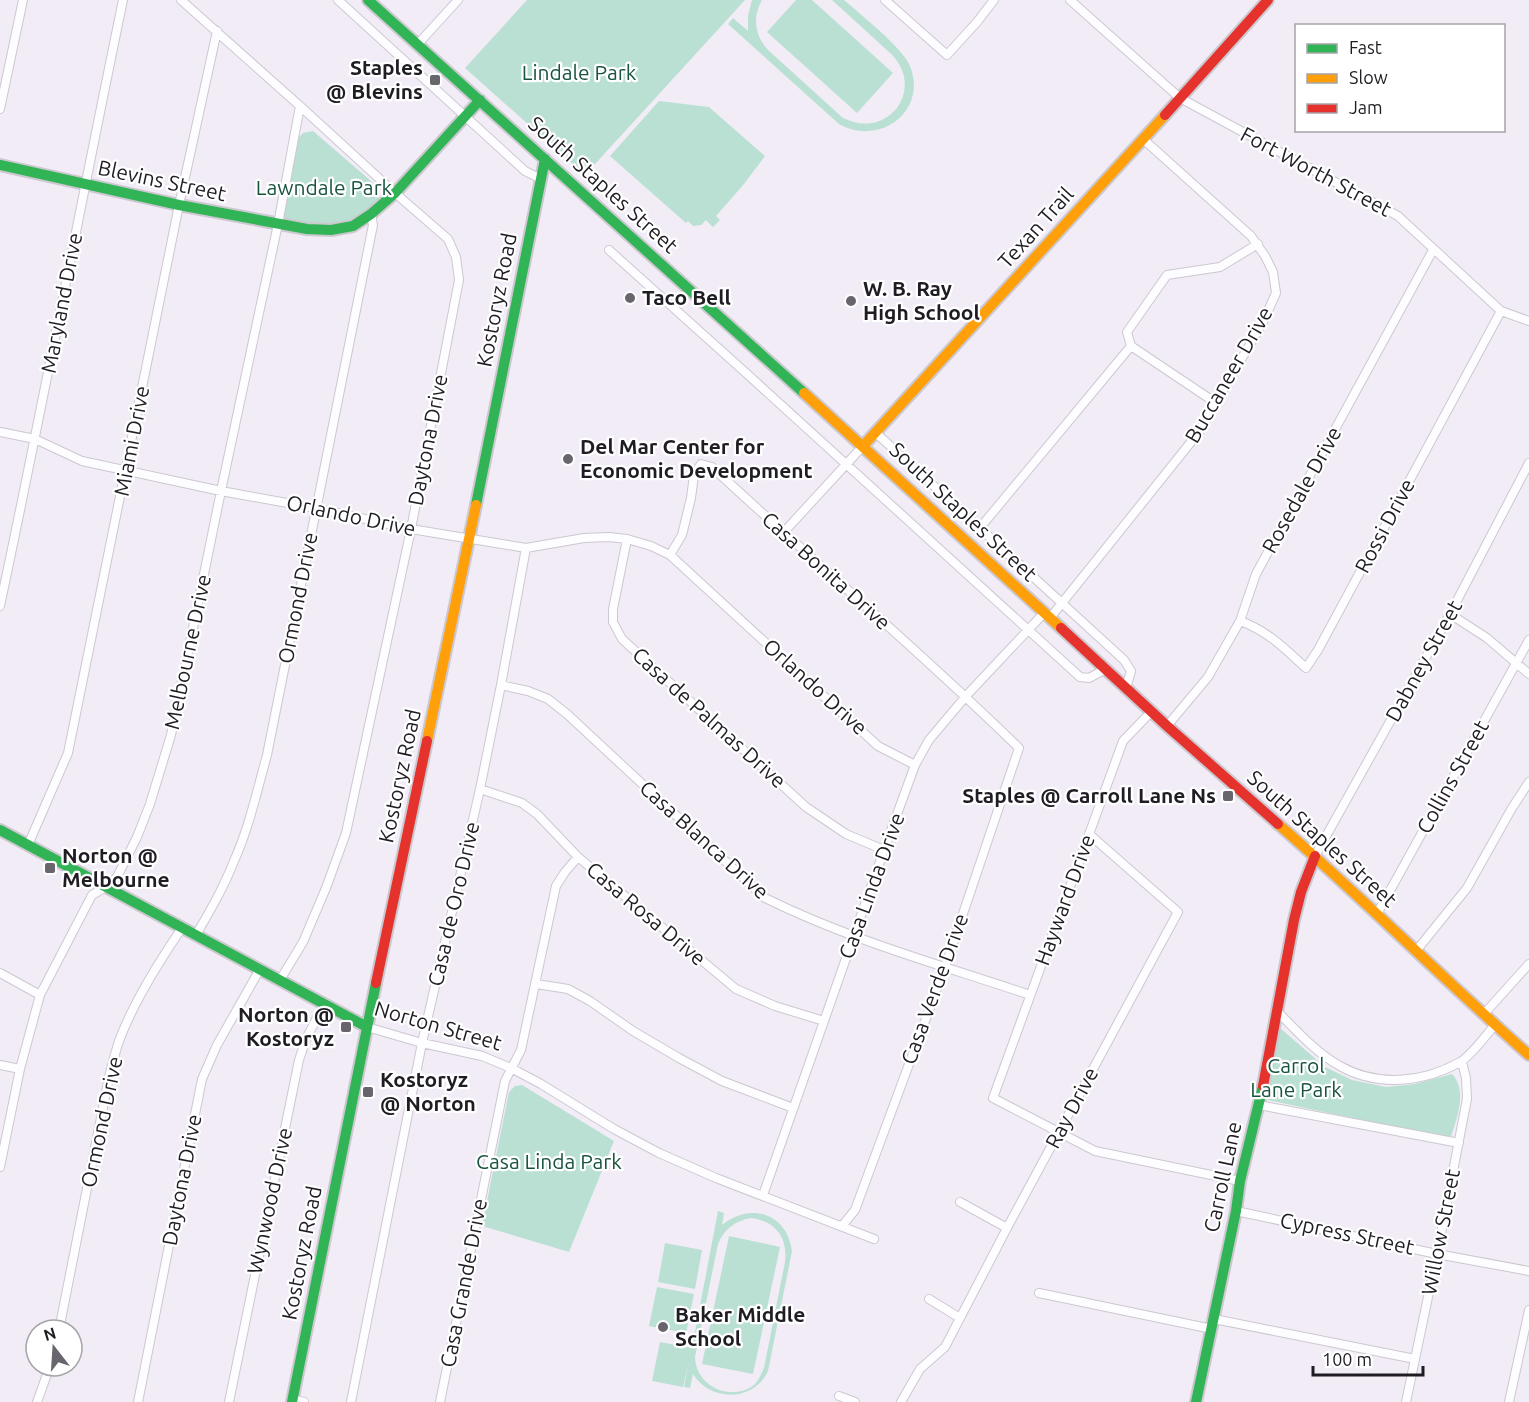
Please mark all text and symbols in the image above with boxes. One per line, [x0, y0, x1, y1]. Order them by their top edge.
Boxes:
legend [1295, 24, 1505, 132]
text: Fast [1349, 37, 1382, 57]
place label: Staples @ Blevins [326, 55, 423, 103]
park label: Lindale Park [522, 60, 637, 84]
text: Slow [1349, 67, 1388, 87]
marker: Staples @ Blevins [428, 73, 442, 87]
text: Jam [1349, 97, 1383, 117]
street label: South Staples Street [524, 111, 683, 258]
street label: Fort Worth Street [1237, 121, 1396, 221]
street label: Blevins Street [96, 155, 228, 205]
park label: Lawndale Park [256, 175, 393, 199]
street label: Texan Trail [993, 182, 1078, 273]
street label: Maryland Drive [36, 231, 86, 375]
street label: Kostoryz Road [471, 231, 521, 369]
place label: W. B. Ray High School [863, 276, 980, 324]
place label: Taco Bell [642, 285, 731, 309]
marker: Taco Bell [623, 291, 637, 305]
marker: W. B. Ray High School [844, 294, 858, 308]
street label: Buccaneer Drive [1179, 302, 1277, 447]
street label: Daytona Drive [403, 372, 452, 508]
street label: Miami Drive [109, 384, 153, 498]
street label: Rosedale Drive [1257, 422, 1346, 557]
place label: Del Mar Center for Economic Development [580, 434, 813, 482]
street label: South Staples Street [885, 437, 1042, 586]
marker: Del Mar Center for Economic Development [561, 452, 575, 466]
street label: Rossi Drive [1349, 474, 1419, 577]
street label: Orlando Drive [284, 490, 418, 540]
street label: Casa Bonita Drive [757, 506, 896, 634]
street label: Ormond Drive [273, 530, 322, 666]
street label: Melbourne Drive [159, 572, 215, 732]
street label: Dabney Street [1380, 596, 1466, 725]
street label: Orlando Drive [759, 633, 873, 739]
street label: Casa de Palmas Drive [628, 642, 791, 793]
street label: Kostoryz Road [373, 707, 425, 845]
street label: Collins Street [1411, 716, 1493, 837]
street label: South Staples Street [1243, 765, 1402, 912]
street label: Casa Blanca Drive [635, 775, 774, 903]
place label: Staples @ Carroll Lane Ns [962, 783, 1216, 807]
marker: Staples @ Carroll Lane Ns [1221, 789, 1235, 803]
street label: Casa Linda Drive [833, 809, 909, 962]
street label: Casa de Oro Drive [422, 819, 484, 988]
street label: Hayward Drive [1029, 831, 1099, 968]
place label: Norton @ Melbourne [62, 843, 170, 891]
street label: Casa Rosa Drive [582, 856, 711, 970]
marker: Norton @ Melbourne [43, 861, 57, 875]
street label: Casa Verde Drive [896, 910, 973, 1067]
street label: Norton Street [372, 995, 505, 1055]
place label: Norton @ Kostoryz [238, 1002, 334, 1050]
marker: Norton @ Kostoryz [339, 1020, 353, 1034]
park label: Carrol Lane Park [1250, 1053, 1342, 1101]
street label: Ormond Drive [75, 1054, 127, 1190]
street label: Ray Drive [1040, 1063, 1102, 1152]
place label: Kostoryz @ Norton [380, 1067, 476, 1115]
marker: Kostoryz @ Norton [361, 1085, 375, 1099]
street label: Daytona Drive [157, 1112, 206, 1248]
street label: Carroll Lane [1199, 1119, 1245, 1234]
street label: Wynwood Drive [242, 1125, 296, 1276]
park label: Casa Linda Park [476, 1149, 622, 1173]
street label: Willow Street [1416, 1167, 1464, 1297]
street label: Kostoryz Road [276, 1184, 326, 1322]
street label: Casa Grande Drive [435, 1196, 491, 1369]
street label: Cypress Street [1278, 1207, 1416, 1259]
place label: Baker Middle School [675, 1302, 805, 1350]
north arrow [24, 1318, 84, 1378]
marker: Baker Middle School [656, 1320, 670, 1334]
text: N [41, 1323, 58, 1344]
scale bar [1313, 1339, 1422, 1377]
text: 100 m [1322, 1349, 1372, 1369]

